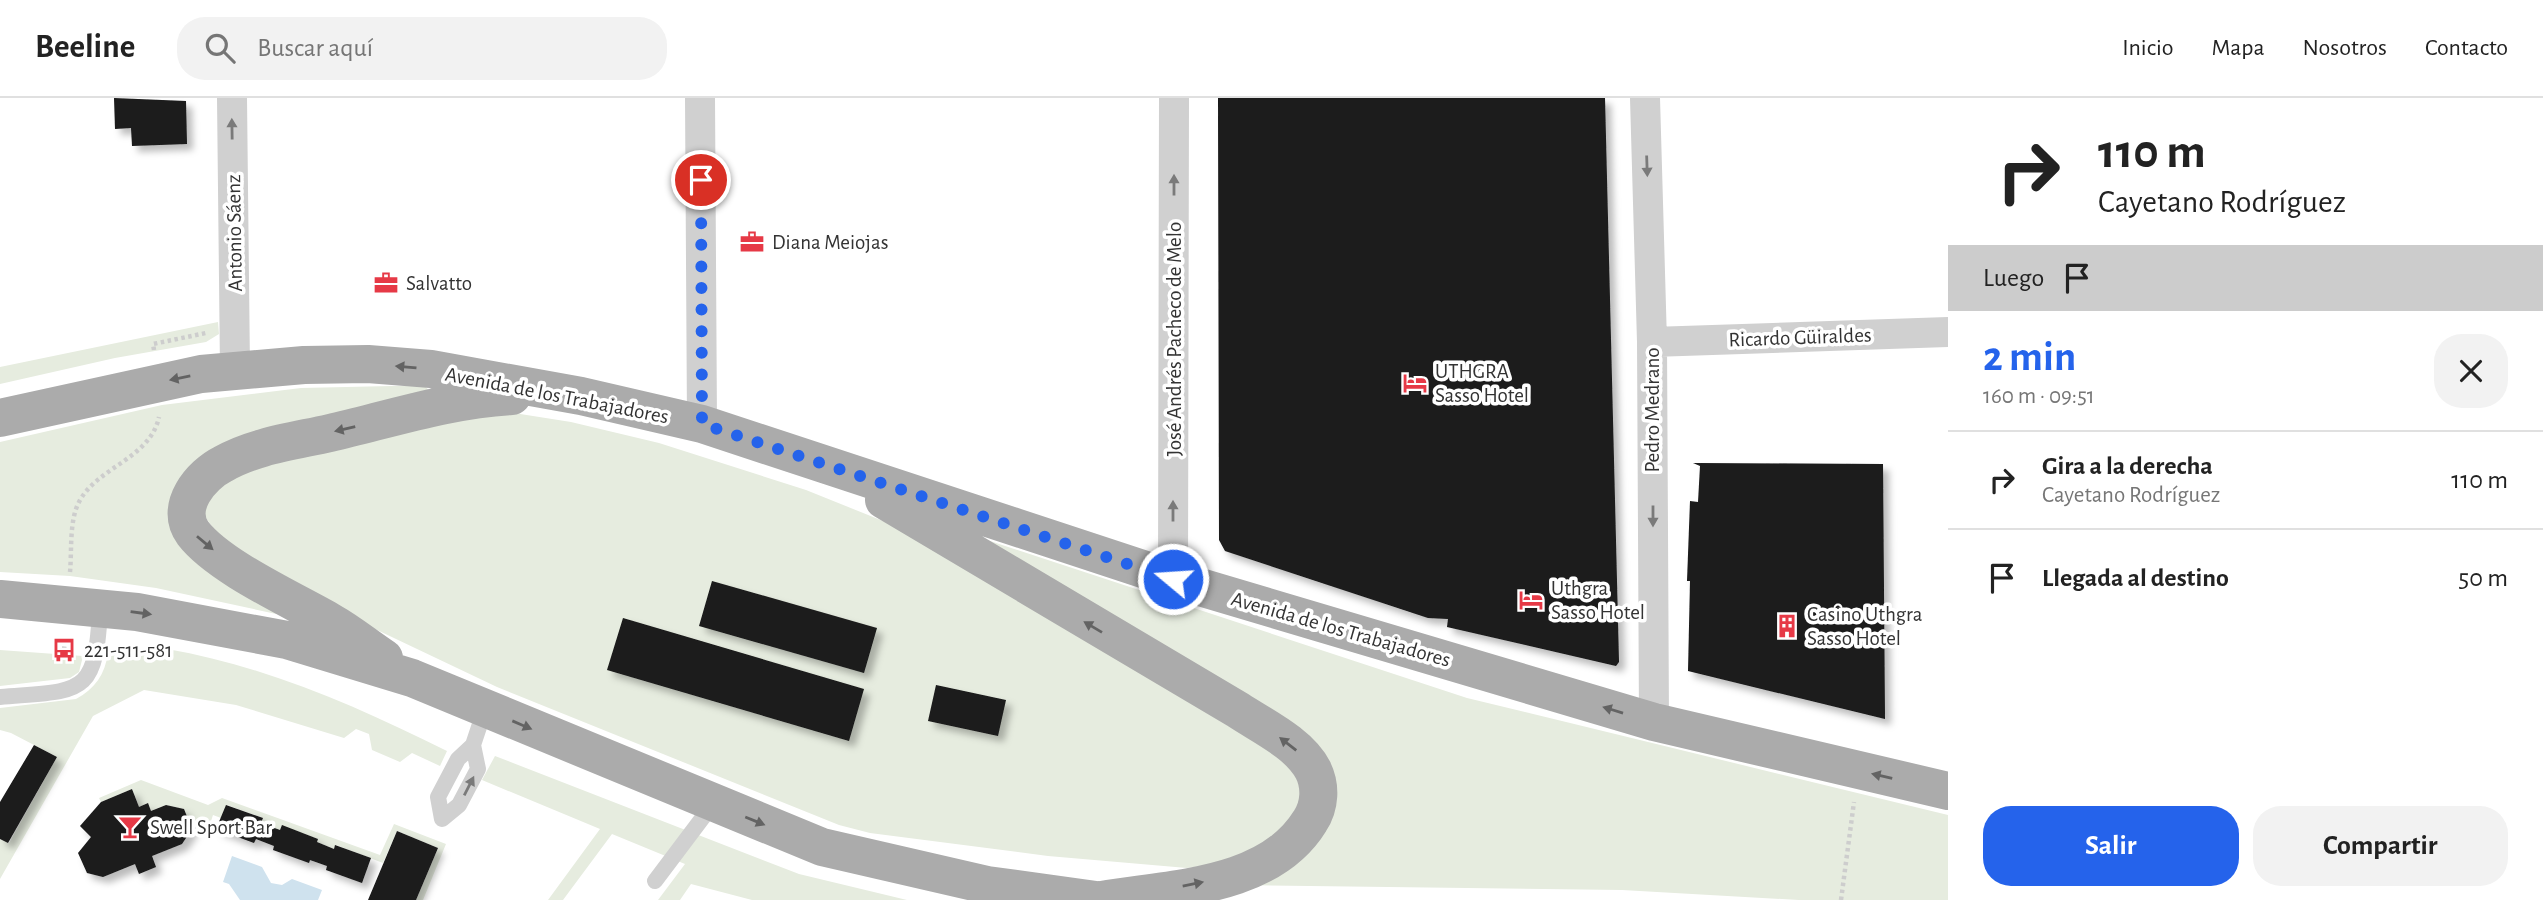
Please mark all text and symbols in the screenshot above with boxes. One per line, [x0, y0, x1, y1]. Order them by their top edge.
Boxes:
search box [177, 17, 667, 80]
icon: search [201, 29, 239, 67]
text: Beeline [35, 31, 135, 64]
text: Buscar aquí [257, 35, 373, 61]
text: Inicio [2122, 36, 2173, 60]
text: Mapa [2211, 36, 2265, 60]
text: Nosotros [2303, 36, 2387, 60]
text: Contacto [2425, 36, 2508, 60]
one-way arrow [227, 118, 238, 140]
icon: right [1983, 126, 2074, 217]
text: 110 m [2098, 128, 2206, 177]
pin [671, 150, 731, 210]
one-way arrow [1641, 155, 1652, 177]
icon: arrive [682, 161, 720, 199]
street label: Antonio Sáenz [223, 174, 246, 292]
one-way arrow [1168, 174, 1180, 196]
text: Cayetano Rodríguez [2098, 186, 2346, 218]
street label: José Andrés Pacheco de Melo [1164, 222, 1185, 456]
office icon: Diana Meiojas [738, 228, 766, 256]
place label: Diana Meiojas [772, 232, 888, 253]
icon: arrive [2058, 259, 2096, 297]
text: Luego [1983, 265, 2044, 291]
office icon: Salvatto [372, 269, 400, 297]
place label: Salvatto [406, 273, 472, 294]
street label: Ricardo Güiraldes [1728, 325, 1872, 350]
button: close [2434, 334, 2508, 408]
text: 2 min [1983, 336, 2076, 378]
street label: Pedro Medrano [1642, 347, 1663, 473]
one-way arrow [395, 361, 417, 372]
place label: UTHGRA Sasso Hotel [1435, 361, 1529, 406]
street label: Avenida de los Trabajadores [444, 364, 670, 427]
hotel icon: UTHGRA Sasso Hotel [1401, 369, 1429, 397]
one-way arrow [169, 372, 191, 383]
text: 160 m · 09:51 [1983, 385, 2095, 408]
one-way arrow [333, 424, 355, 435]
text: Gira a la derecha [2042, 453, 2213, 479]
icon: right [1983, 461, 2021, 499]
text: 110 m [2451, 467, 2508, 493]
text: Cayetano Rodríguez [2042, 484, 2220, 507]
one-way arrow [1167, 500, 1179, 522]
one-way arrow [1647, 505, 1659, 527]
one-way arrow [196, 535, 213, 550]
position arrow [1136, 542, 1210, 616]
icon: arrive [1983, 559, 2021, 597]
text: Llegada al destino [2042, 565, 2229, 591]
text: 50 m [2458, 565, 2508, 591]
place label: Uthgra Sasso Hotel [1551, 578, 1645, 623]
hotel icon: Uthgra Sasso Hotel [1517, 586, 1545, 614]
street label: Avenida de los Trabajadores [1229, 588, 1453, 671]
place label: Casino Uthgra Sasso Hotel [1807, 604, 1923, 649]
one-way arrow [130, 607, 152, 618]
building icon: Casino Uthgra Sasso Hotel [1773, 612, 1801, 640]
one-way arrow [1084, 620, 1103, 633]
bus stop icon: 221-511-581 [50, 636, 78, 664]
place label: 221-511-581 [84, 640, 172, 661]
one-way arrow [1602, 704, 1623, 714]
one-way arrow [512, 720, 533, 731]
one-way arrow [1279, 737, 1297, 752]
one-way arrow [1870, 770, 1892, 781]
one-way arrow [463, 776, 474, 796]
button: Salir [1983, 806, 2239, 886]
button: Compartir [2253, 806, 2508, 886]
bar icon: Swell Sport Bar [116, 813, 144, 841]
one-way arrow [745, 816, 766, 827]
place label: Swell Sport Bar [150, 817, 272, 838]
one-way arrow [1182, 879, 1204, 890]

